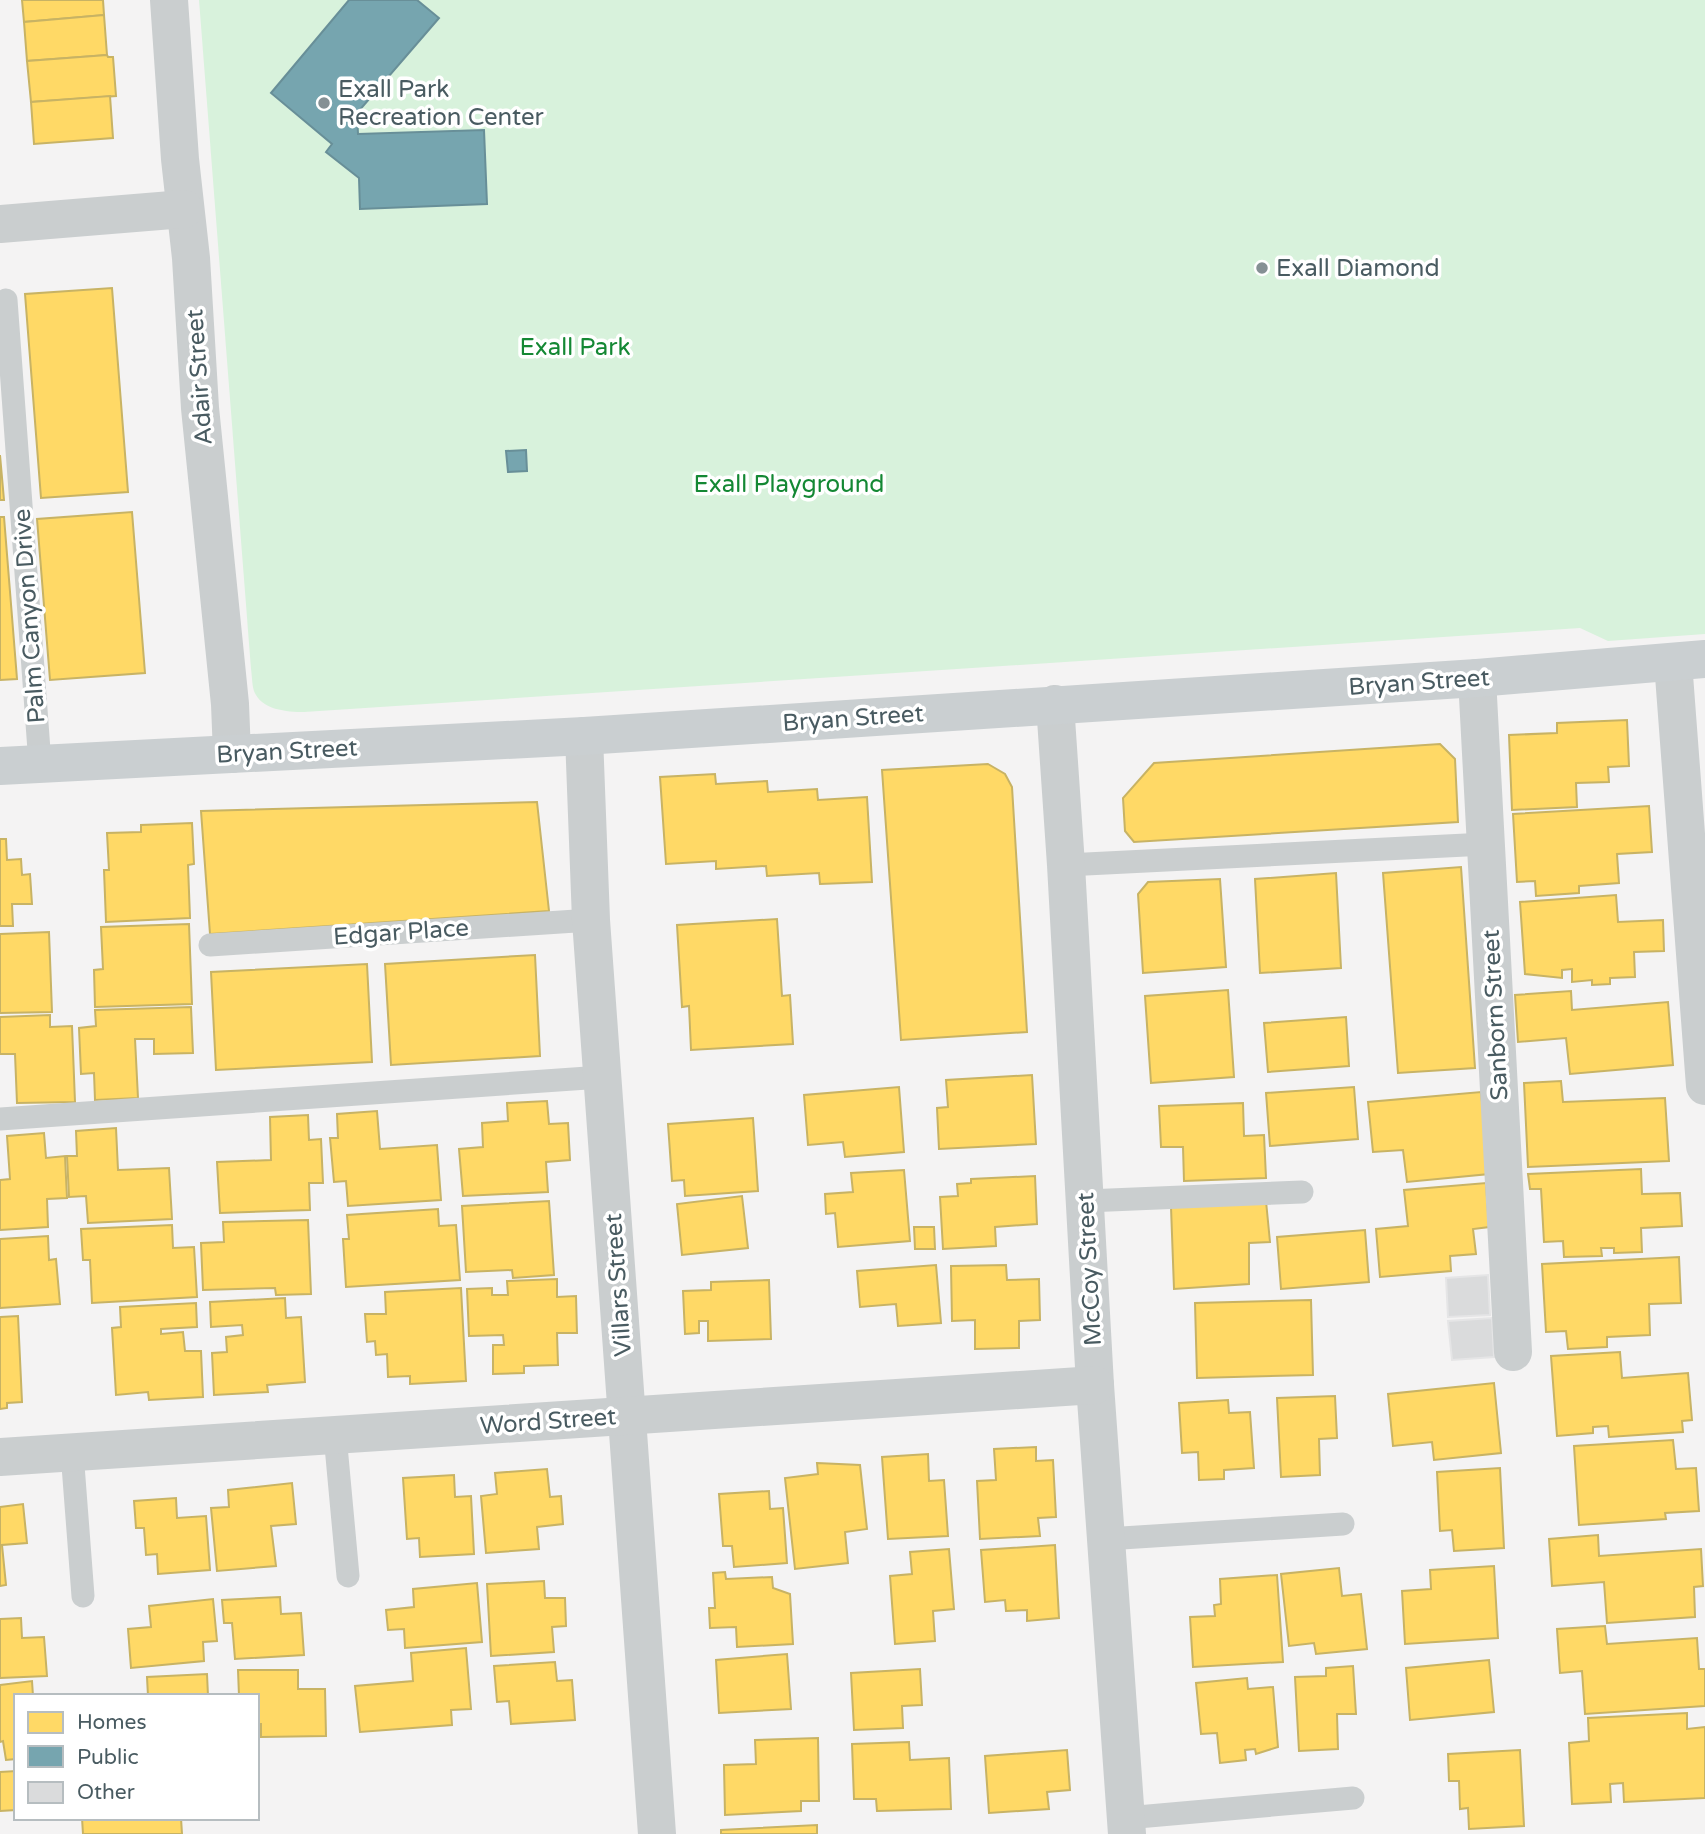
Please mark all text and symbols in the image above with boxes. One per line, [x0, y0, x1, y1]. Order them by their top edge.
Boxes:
place label: Exall Park Recreation Center [338, 75, 544, 132]
marker: Exall Park Recreation Center [316, 95, 332, 111]
place label: Exall Diamond [1276, 254, 1440, 283]
marker: Exall Diamond [1254, 260, 1270, 276]
street label: Adair Street [180, 308, 219, 446]
park label: Exall Park [519, 333, 631, 362]
park label: Exall Playground [694, 470, 884, 499]
street label: Palm Canyon Drive [8, 508, 51, 724]
street label: Bryan Street [1348, 663, 1491, 702]
street label: Bryan Street [782, 699, 925, 738]
street label: Bryan Street [216, 733, 358, 770]
street label: Edgar Place [332, 913, 470, 952]
street label: Sanborn Street [1477, 929, 1514, 1101]
street label: McCoy Street [1071, 1191, 1108, 1347]
street label: Villars Street [599, 1212, 638, 1357]
street label: Word Street [479, 1402, 617, 1441]
legend [14, 1694, 259, 1820]
text: Homes [77, 1710, 147, 1735]
text: Public [77, 1745, 139, 1770]
text: Other [77, 1780, 135, 1805]

